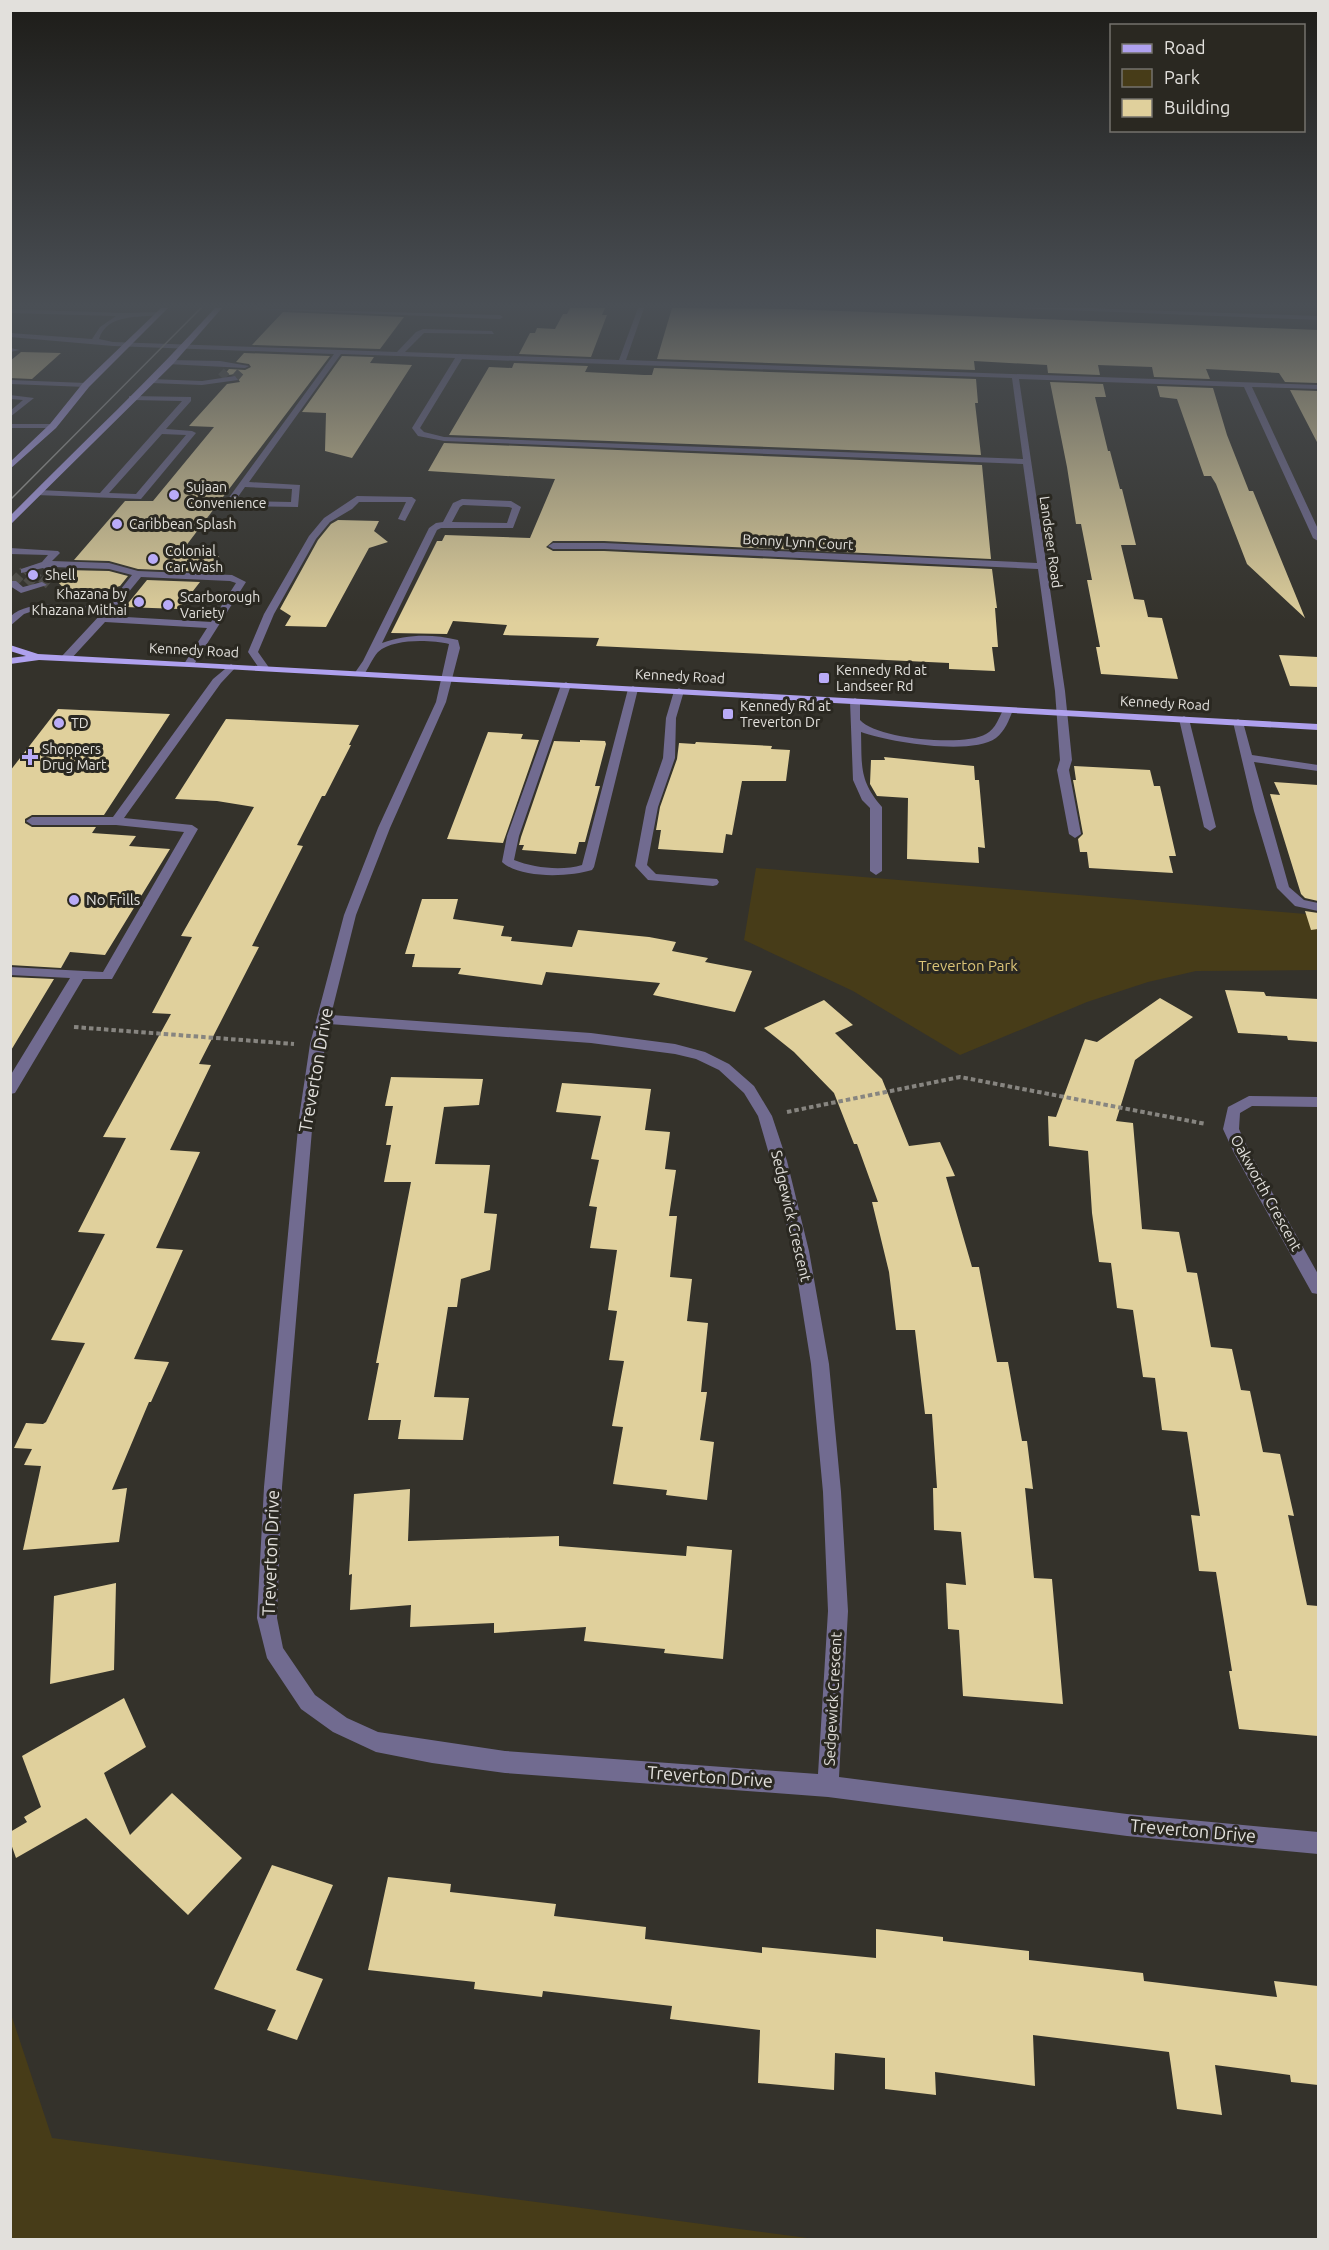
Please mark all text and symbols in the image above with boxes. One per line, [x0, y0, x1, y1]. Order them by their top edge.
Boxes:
legend [1110, 24, 1305, 132]
text: Road [1164, 37, 1206, 57]
text: Park [1164, 67, 1200, 87]
text: Building [1164, 97, 1230, 117]
place label: Sujaan Convenience [186, 479, 267, 511]
marker: Sujaan Convenience [167, 488, 181, 502]
street label: Landseer Road [1037, 495, 1065, 589]
place label: Caribbean Splash [129, 516, 237, 532]
marker: Caribbean Splash [110, 517, 124, 531]
street label: Bonny Lynn Court [742, 531, 855, 553]
place label: Colonial Car Wash [165, 543, 223, 575]
marker: Colonial Car Wash [146, 552, 160, 566]
place label: Shell [45, 567, 76, 583]
marker: Shell [26, 568, 40, 582]
place label: Khazana by Khazana Mithai [32, 586, 127, 618]
place label: Scarborough Variety [180, 589, 260, 621]
marker: Khazana by Khazana Mithai [132, 595, 146, 609]
marker: Scarborough Variety [161, 598, 175, 612]
street label: Kennedy Road [149, 640, 239, 660]
place label: Kennedy Rd at Landseer Rd [836, 662, 927, 694]
street label: Kennedy Road [635, 666, 725, 686]
marker: Kennedy Rd at Landseer Rd [817, 671, 831, 685]
street label: Kennedy Road [1120, 693, 1210, 713]
place label: Kennedy Rd at Treverton Dr [740, 698, 831, 730]
marker: Kennedy Rd at Treverton Dr [721, 707, 735, 721]
place label: TD [71, 715, 89, 731]
marker: TD [52, 716, 66, 730]
place label: Shoppers Drug Mart [42, 741, 107, 773]
marker: Shoppers Drug Mart [23, 750, 37, 764]
place label: No Frills [86, 891, 140, 908]
marker: No Frills [67, 893, 81, 907]
park label: Treverton Park [918, 957, 1018, 974]
street label: Treverton Drive [294, 1006, 336, 1134]
street label: Oakworth Crescent [1227, 1132, 1305, 1254]
street label: Sedgewick Crescent [768, 1148, 815, 1283]
street label: Treverton Drive [258, 1490, 282, 1616]
street label: Sedgewick Crescent [820, 1631, 845, 1767]
street label: Treverton Drive [646, 1762, 774, 1790]
street label: Treverton Drive [1129, 1815, 1257, 1845]

